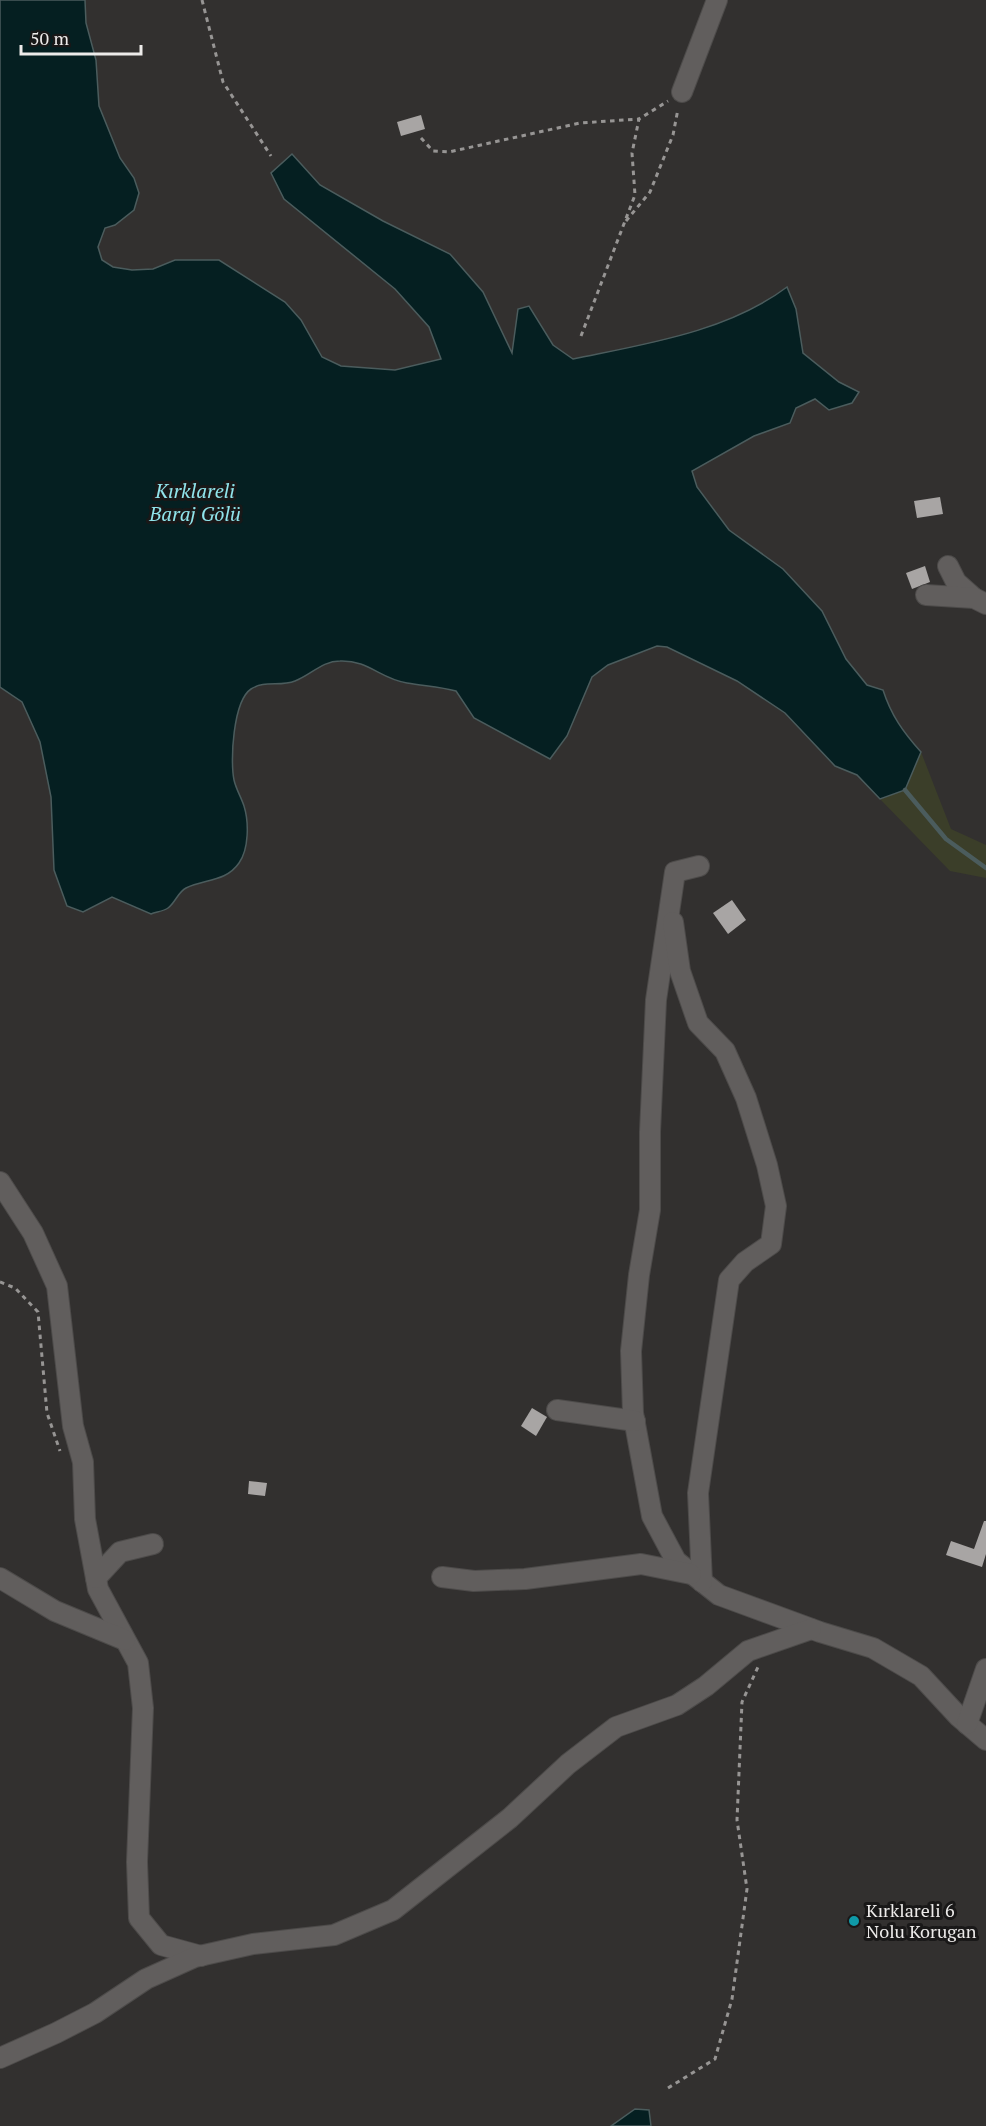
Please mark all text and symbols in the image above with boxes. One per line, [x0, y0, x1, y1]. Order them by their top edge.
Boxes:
scale bar [21, 18, 141, 56]
text: 50 m [30, 26, 70, 50]
water label: Kırklareli Baraj Gölü [148, 477, 241, 527]
place label: Kırklareli 6 Nolu Korugan [866, 1898, 977, 1943]
marker: Kırklareli 6 Nolu Korugan [847, 1914, 861, 1928]

